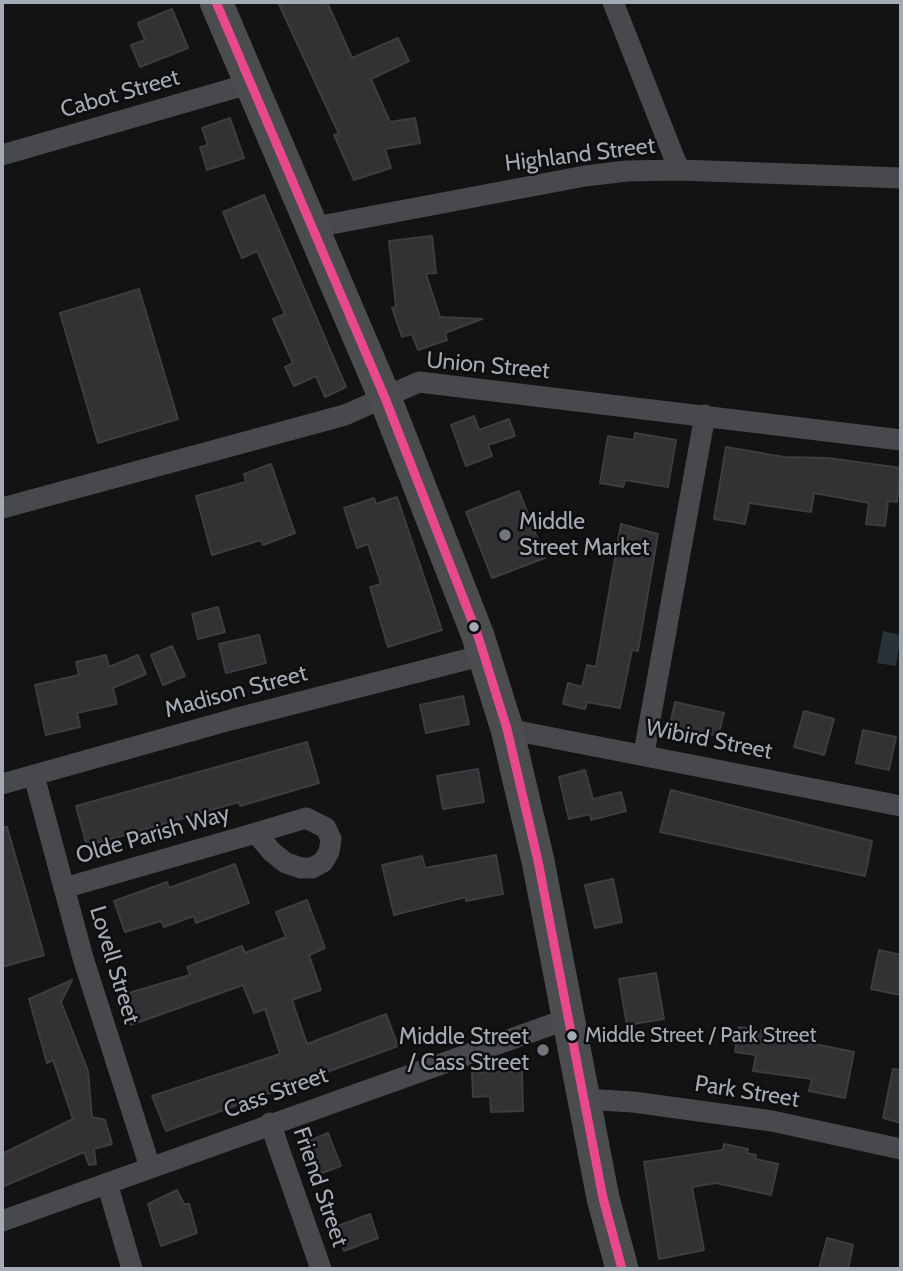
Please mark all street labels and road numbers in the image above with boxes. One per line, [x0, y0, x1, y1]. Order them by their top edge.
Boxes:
street label: Cabot Street [57, 64, 183, 124]
street label: Highland Street [503, 132, 657, 178]
street label: Union Street [425, 347, 551, 385]
street label: Madison Street [162, 660, 310, 724]
street label: Wibird Street [643, 714, 775, 766]
street label: Olde Parish Way [73, 800, 233, 870]
street label: Lovell Street [83, 903, 145, 1027]
street label: Cass Street [220, 1061, 332, 1125]
street label: Park Street [693, 1070, 801, 1114]
street label: Friend Street [287, 1123, 353, 1251]

